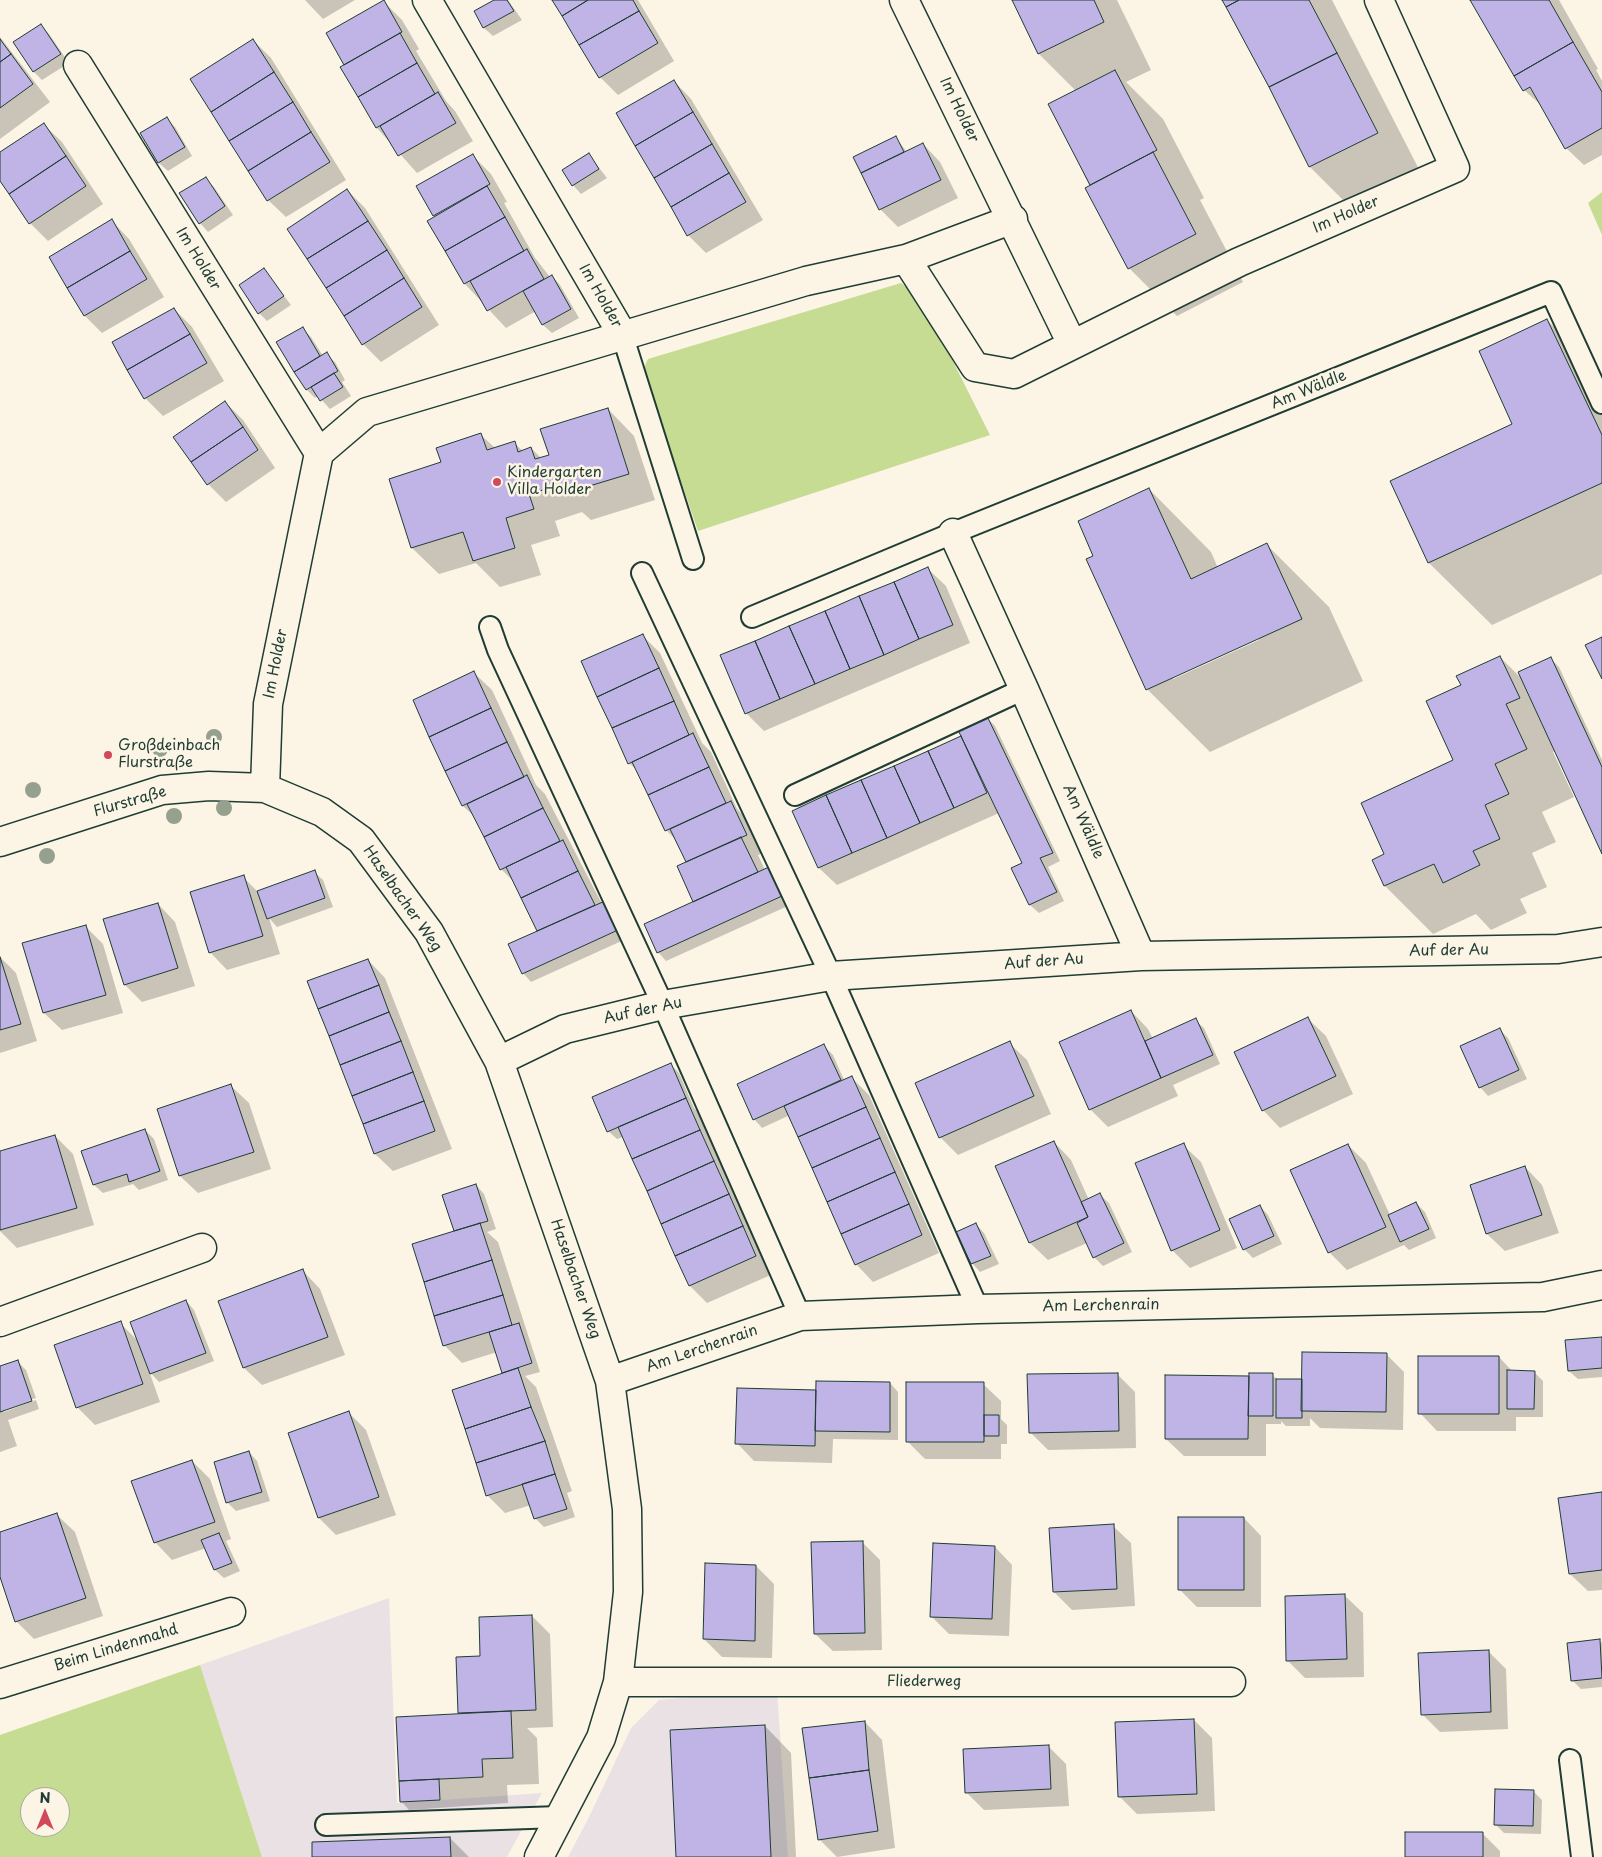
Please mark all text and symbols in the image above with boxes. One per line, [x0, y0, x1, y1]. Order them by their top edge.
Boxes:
street label: Im Holder [935, 74, 983, 146]
street label: Im Holder [1310, 192, 1382, 238]
street label: Im Holder [172, 224, 224, 294]
street label: Im Holder [575, 261, 625, 331]
street label: Am Wäldle [1269, 367, 1349, 413]
place label: Kindergarten Villa Holder [507, 464, 602, 499]
marker: Kindergarten Villa Holder [491, 476, 503, 488]
street label: Im Holder [260, 628, 292, 700]
place label: Großdeinbach Flurstraße [118, 737, 220, 772]
marker: Großdeinbach Flurstraße [102, 749, 114, 761]
street label: Am Wäldle [1059, 782, 1107, 862]
street label: Flurstraße [91, 783, 169, 821]
street label: Haselbacher Weg [359, 843, 445, 955]
street label: Auf der Au [1409, 941, 1489, 961]
street label: Auf der Au [1004, 950, 1084, 974]
street label: Auf der Au [602, 994, 684, 1028]
street label: Haselbacher Weg [546, 1217, 604, 1341]
street label: Am Lerchenrain [1042, 1296, 1160, 1316]
street label: Am Lerchenrain [644, 1321, 760, 1377]
street label: Beim Lindenmahd [52, 1621, 180, 1675]
street label: Fliederweg [887, 1673, 961, 1691]
north arrow [20, 1787, 70, 1837]
text: N [39, 1787, 51, 1808]

